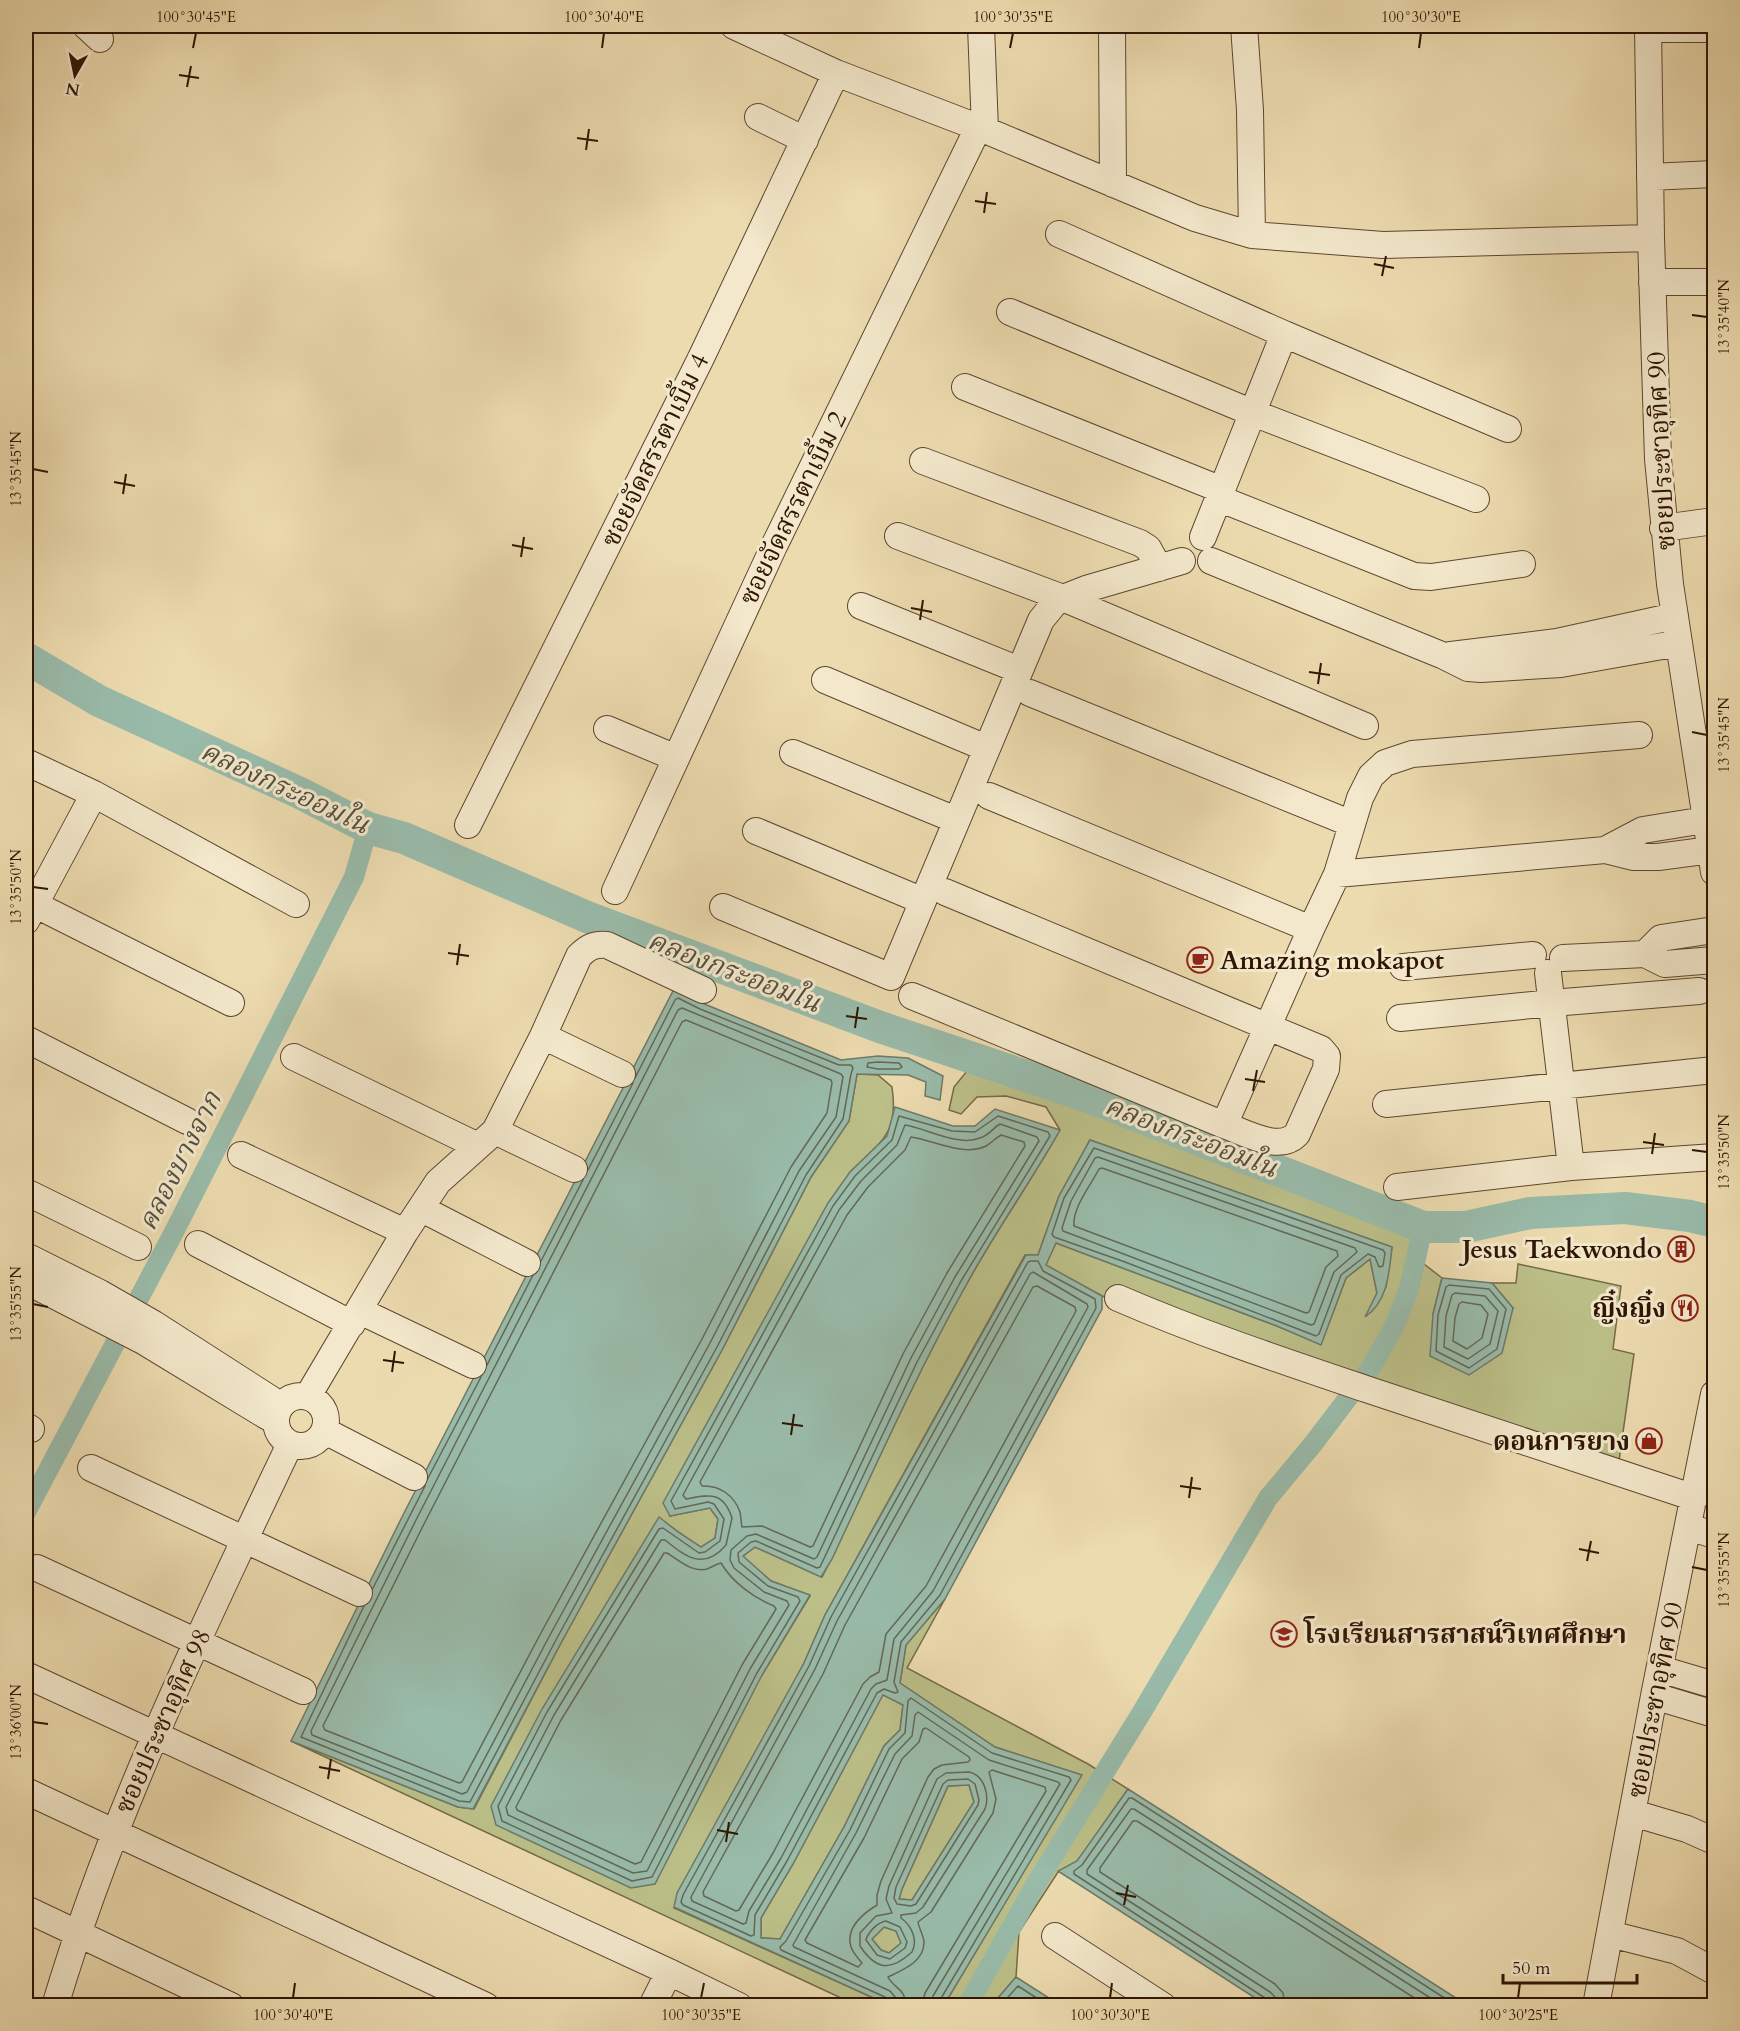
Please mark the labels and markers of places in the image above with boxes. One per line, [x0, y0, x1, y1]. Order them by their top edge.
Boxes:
place label: Amazing mokapot [1220, 943, 1444, 978]
cafe icon: Amazing mokapot [1185, 945, 1215, 975]
place label: Jesus Taekwondo [1458, 1232, 1662, 1267]
building icon: Jesus Taekwondo [1666, 1234, 1696, 1264]
place label: ญิ๋งญิ๋ง [1592, 1289, 1666, 1326]
restaurant icon: ญิ๋งญิ๋ง [1670, 1293, 1700, 1323]
place label: ดอนการยาง [1493, 1424, 1630, 1459]
shop icon: ดอนการยาง [1634, 1426, 1664, 1456]
place label: โรงเรียนสารสาสน์วิเทศศึกษา [1303, 1616, 1627, 1652]
school or university icon: โรงเรียนสารสาสน์วิเทศศึกษา [1269, 1619, 1299, 1649]

